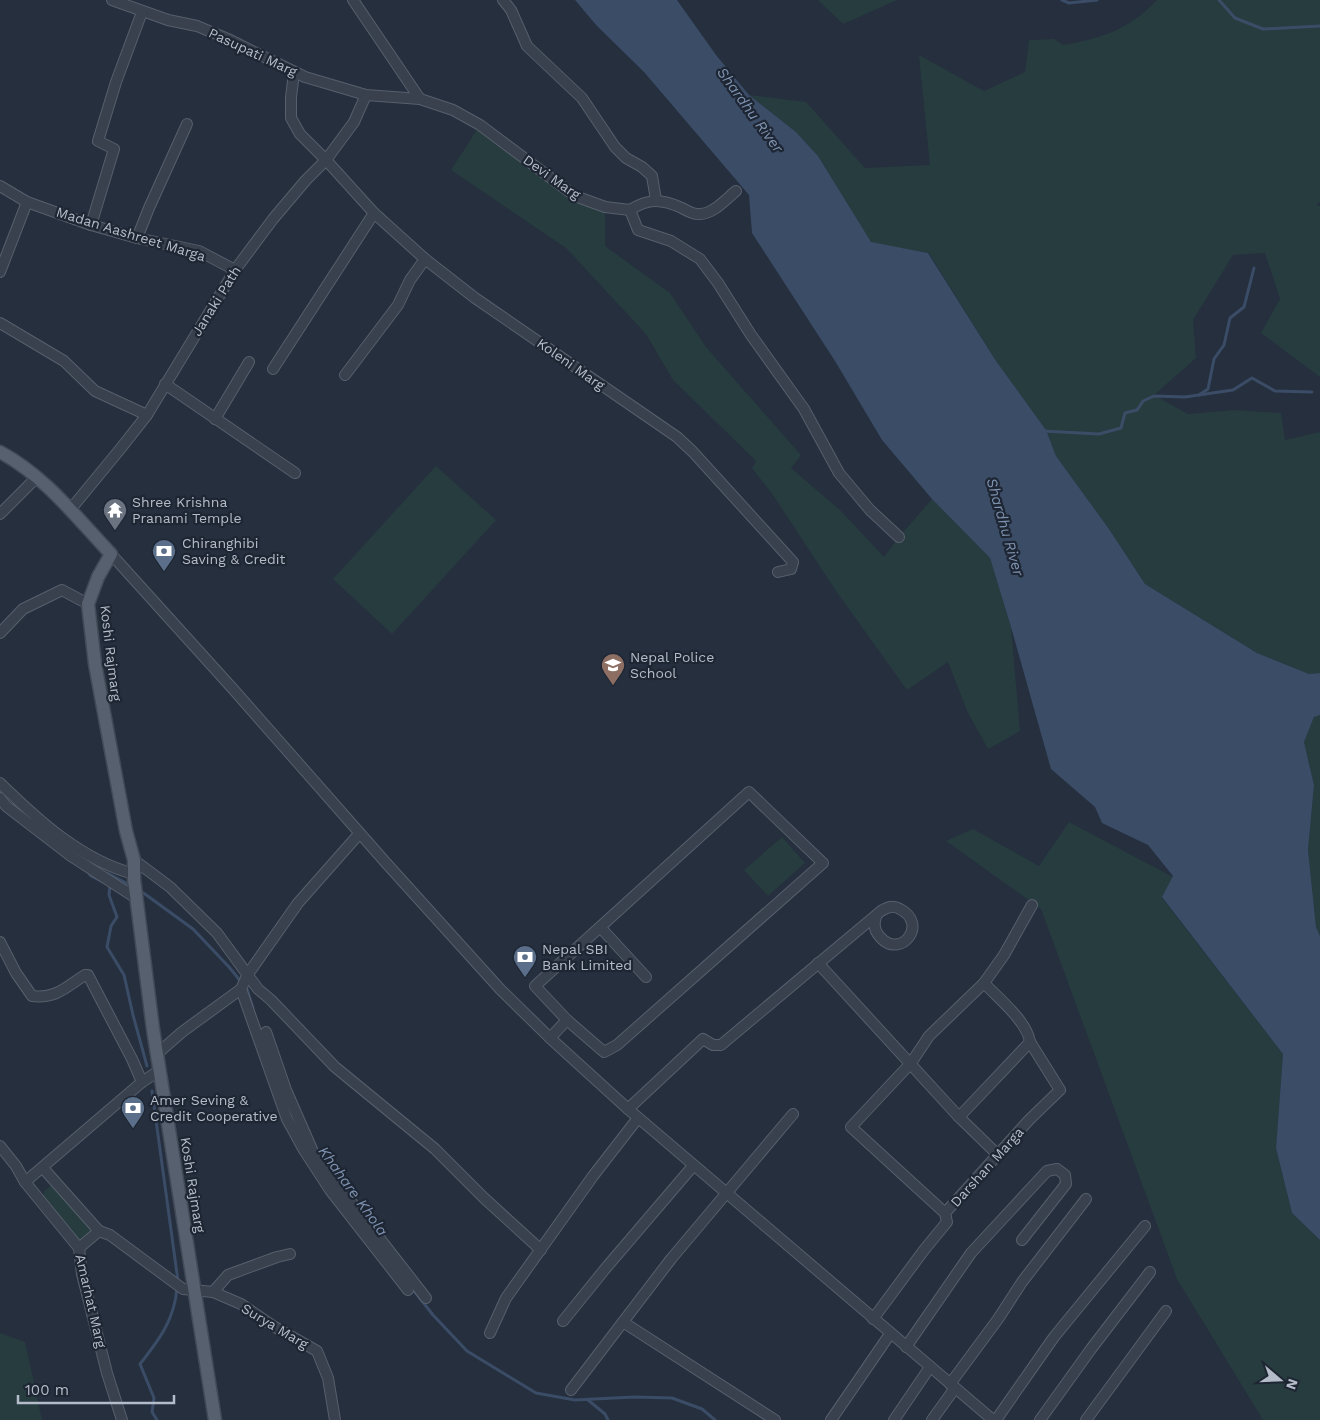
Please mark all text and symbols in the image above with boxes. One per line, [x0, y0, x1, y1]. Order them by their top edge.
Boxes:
street label: Pasupati Marg [206, 24, 300, 80]
water label: Shardhu River [713, 64, 788, 157]
street label: Devi Marg [520, 151, 584, 203]
street label: Madan Aashreet Marga [54, 204, 208, 264]
street label: Janaki Path [188, 263, 244, 339]
street label: Koleni Marg [534, 335, 608, 394]
water label: Shardhu River [982, 476, 1028, 579]
place label: Shree Krishna Pranami Temple [132, 494, 242, 526]
temple icon: Shree Krishna Pranami Temple [102, 497, 128, 531]
place label: Chiranghibi Saving & Credit [182, 535, 286, 567]
bank icon: Chiranghibi Saving & Credit [151, 538, 177, 572]
street label: Koshi Rajmarg [97, 604, 125, 702]
place label: Nepal Police School [630, 649, 714, 681]
school or university icon: Nepal Police School [600, 652, 626, 686]
place label: Nepal SBI Bank Limited [542, 941, 632, 973]
bank icon: Nepal SBI Bank Limited [512, 944, 538, 978]
place label: Amer Seving & Credit Cooperative [150, 1092, 278, 1124]
bank icon: Amer Seving & Credit Cooperative [120, 1095, 146, 1129]
street label: Darshan Marga [947, 1124, 1027, 1210]
street label: Koshi Rajmarg [178, 1136, 209, 1234]
water label: Khahare Khola [315, 1143, 391, 1239]
street label: Amarhat Marg [72, 1253, 110, 1350]
street label: Surya Marg [239, 1300, 312, 1353]
north arrow [1255, 1355, 1305, 1405]
scale bar [18, 1372, 174, 1404]
text: N [1283, 1377, 1302, 1392]
text: 100 m [25, 1381, 69, 1399]

